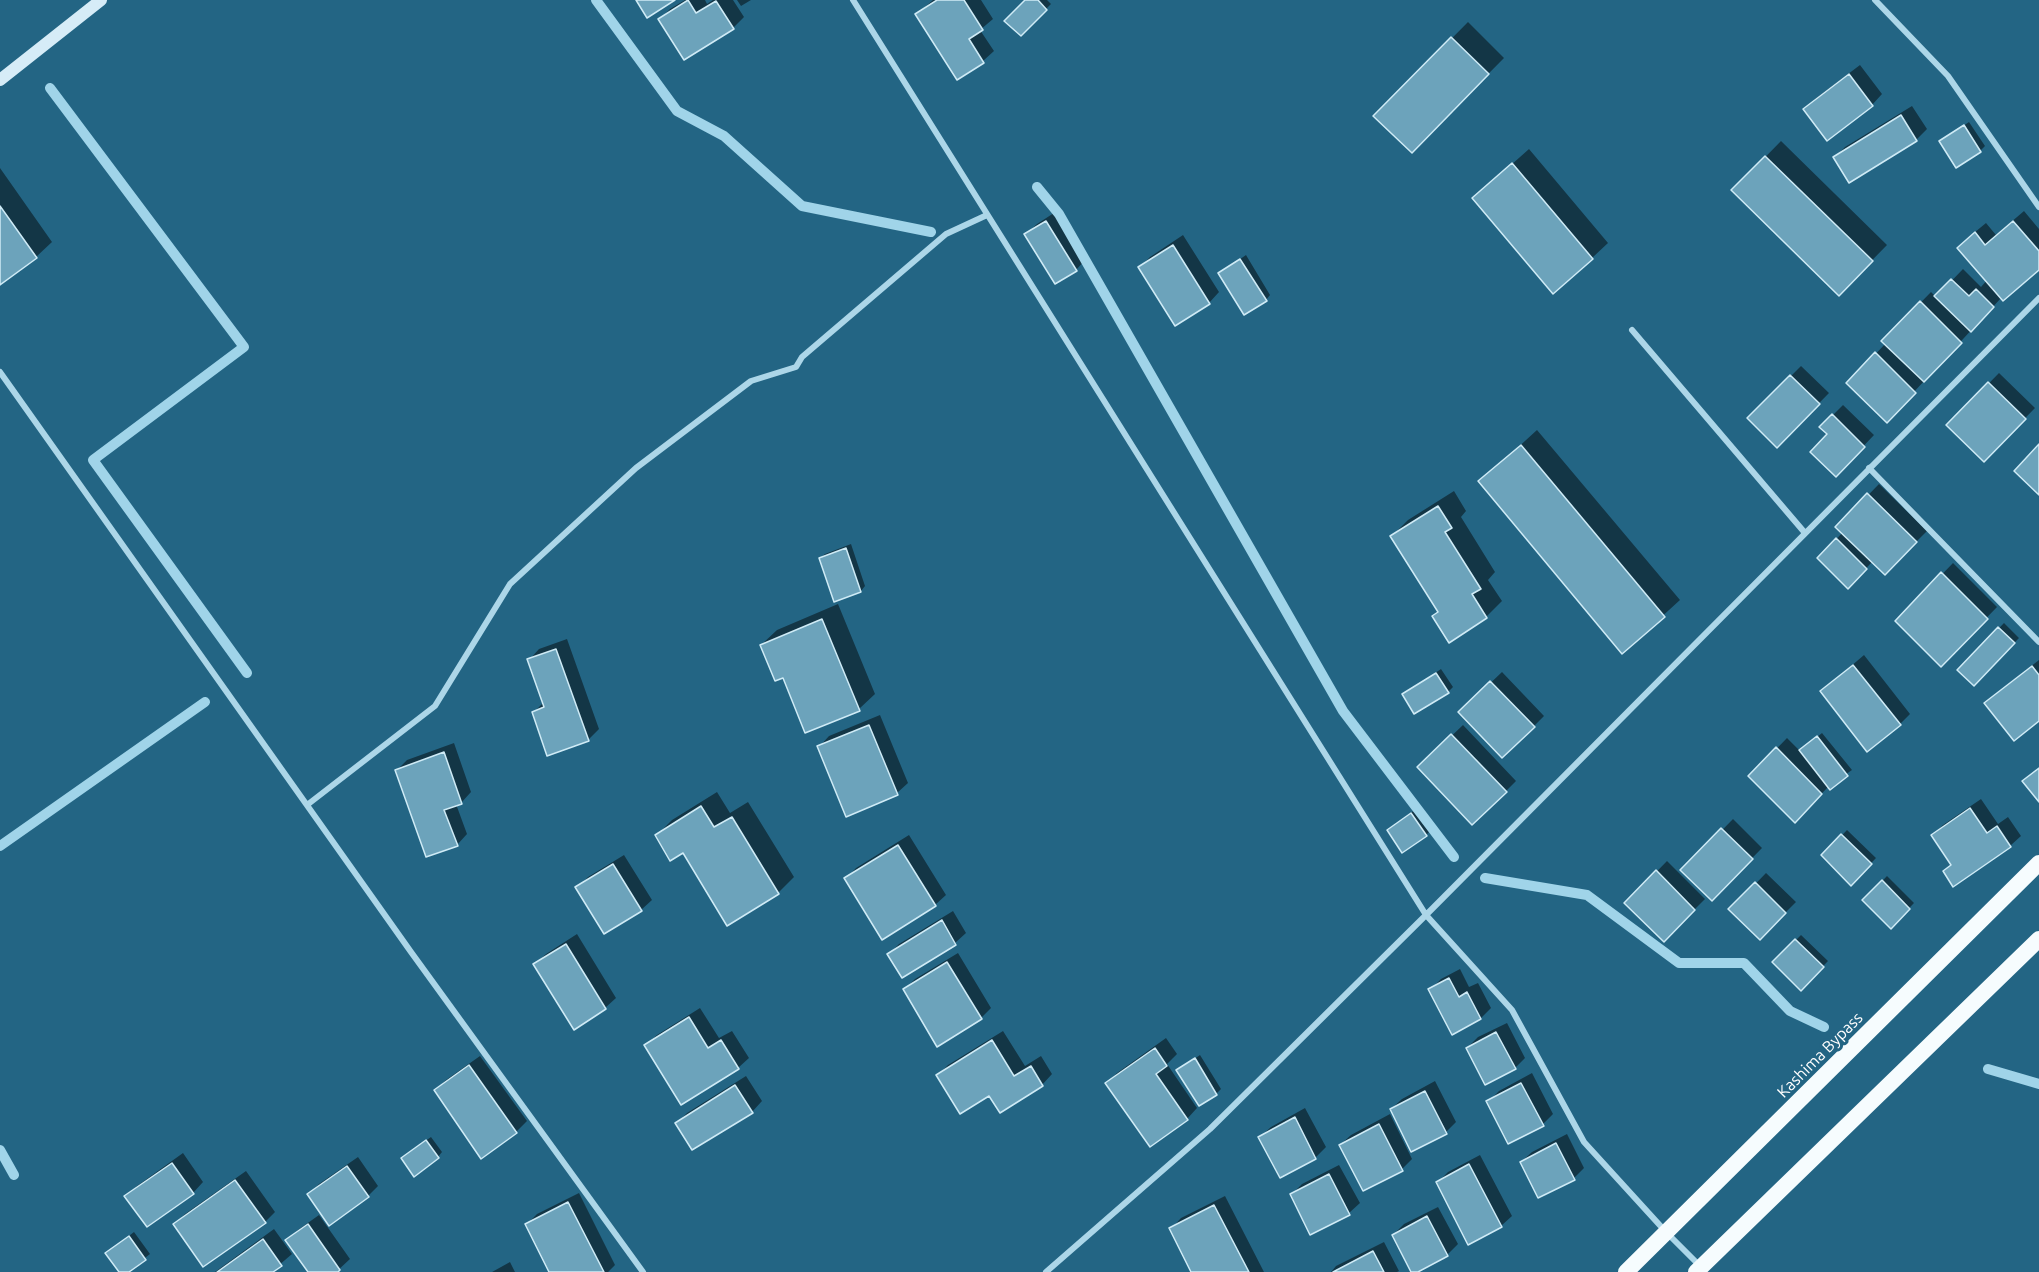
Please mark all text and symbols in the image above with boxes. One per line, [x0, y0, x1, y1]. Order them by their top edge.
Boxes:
street label: Kashima Bypass [1773, 1008, 1867, 1102]

